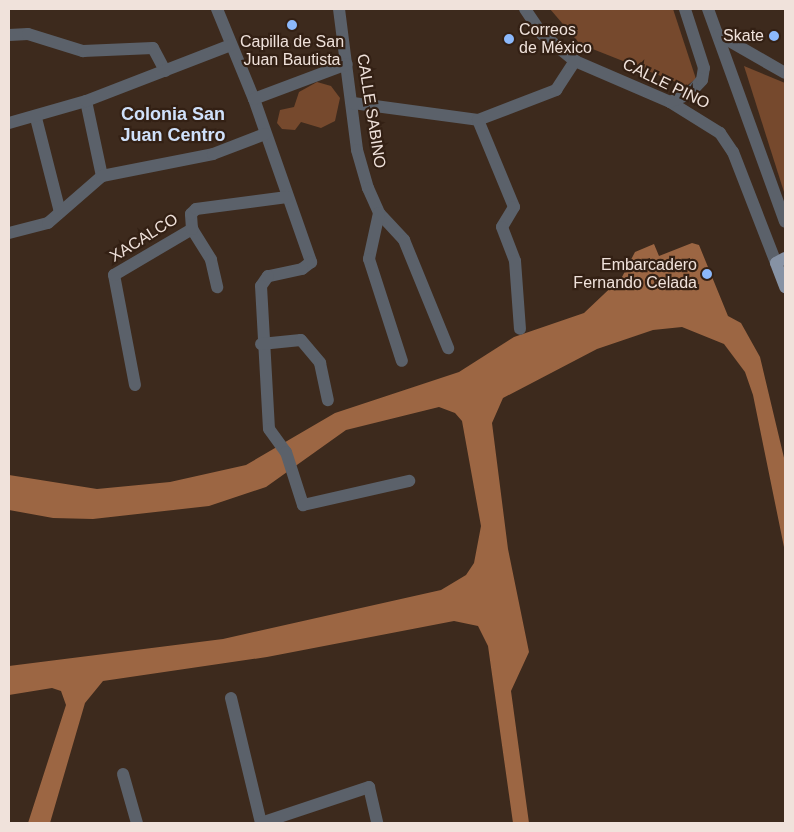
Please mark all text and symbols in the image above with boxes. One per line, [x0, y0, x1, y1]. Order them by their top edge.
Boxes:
marker: Capilla de San Juan Bautista [286, 19, 298, 31]
place label: Correos de México [519, 20, 592, 58]
place label: Skate [723, 26, 764, 46]
marker: Skate [768, 30, 780, 42]
place label: Capilla de San Juan Bautista [240, 32, 344, 70]
marker: Correos de México [503, 33, 515, 45]
street label: CALLE SABINO [352, 52, 390, 170]
street label: CALLE PINO [619, 55, 713, 113]
district label: Colonia San Juan Centro [120, 104, 226, 146]
street label: XACALCO [106, 210, 182, 266]
place label: Embarcadero Fernando Celada [573, 255, 697, 293]
marker: Embarcadero Fernando Celada [701, 268, 713, 280]

